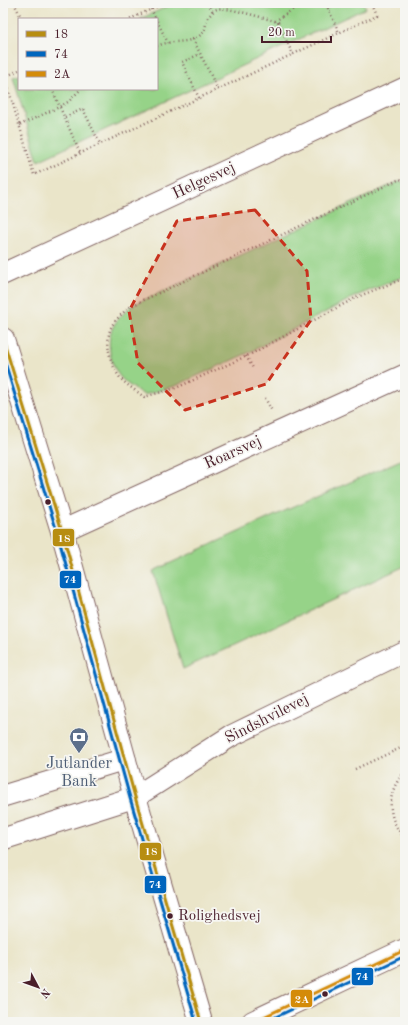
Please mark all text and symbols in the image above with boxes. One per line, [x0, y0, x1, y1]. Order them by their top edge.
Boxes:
legend [18, 18, 158, 90]
scale bar [262, 18, 331, 44]
text: 20 m [268, 27, 295, 39]
text: 18 [54, 29, 68, 41]
text: 74 [54, 49, 68, 61]
text: 2A [54, 69, 70, 81]
street label: Helgesvej [170, 159, 238, 203]
street label: Roarsvej [202, 433, 264, 473]
unlabelled marker [43, 497, 53, 507]
line badge: 18 [52, 528, 75, 547]
text: 18 [58, 534, 70, 545]
line badge: 74 [59, 570, 82, 589]
text: 74 [64, 575, 76, 586]
street label: Sindshvilevej [223, 691, 311, 747]
bank icon: Jutlander Bank [68, 726, 90, 754]
place label: Jutlander Bank [46, 756, 112, 790]
line badge: 18 [139, 842, 162, 861]
text: 18 [145, 847, 157, 858]
line badge: 74 [144, 875, 167, 894]
text: 74 [149, 880, 161, 891]
place label: Rolighedsvej [178, 909, 261, 924]
marker: Rolighedsvej [165, 911, 175, 921]
north arrow [18, 967, 58, 1007]
line badge: 74 [351, 967, 374, 986]
text: 74 [356, 972, 368, 983]
text: N [37, 986, 51, 1000]
line badge: 2A [290, 989, 313, 1008]
unlabelled marker [320, 989, 330, 999]
text: 2A [295, 995, 310, 1006]

